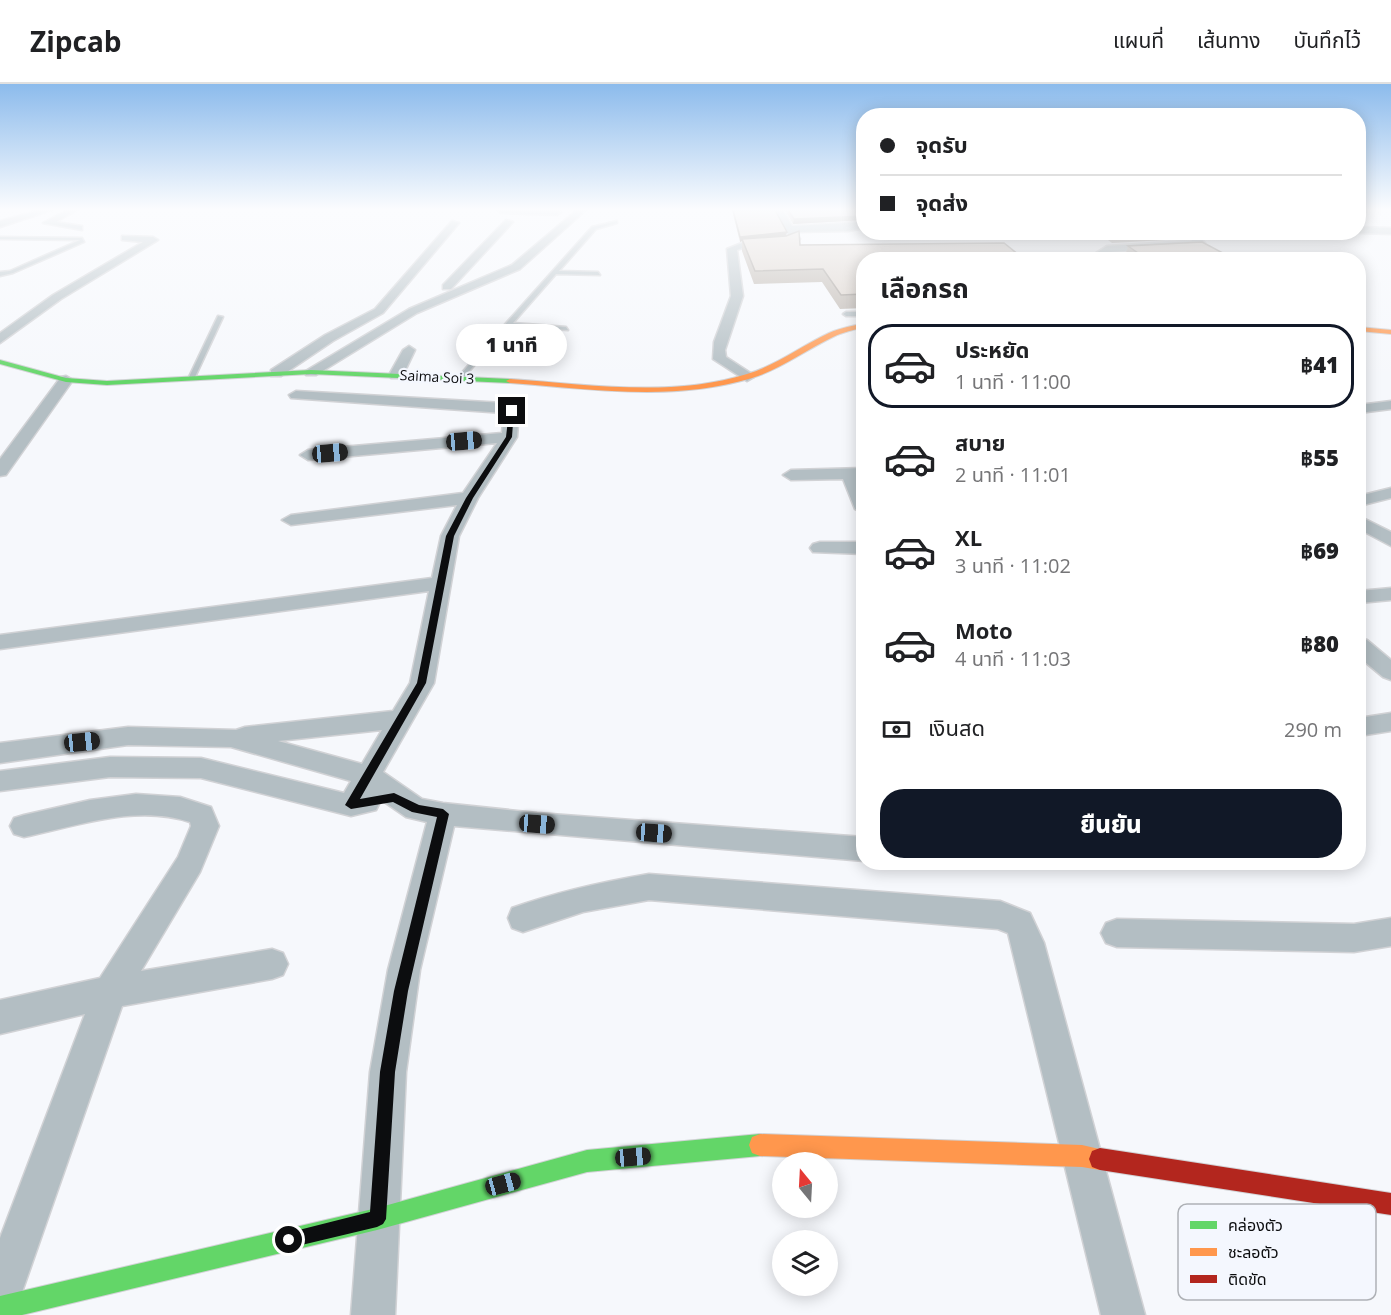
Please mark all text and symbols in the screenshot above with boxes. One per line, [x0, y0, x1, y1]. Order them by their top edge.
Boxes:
text: Zipcab [30, 22, 122, 60]
text: แผนที่ [1113, 26, 1164, 54]
text: เส้นทาง [1197, 26, 1261, 54]
text: บันทึกไว้ [1294, 26, 1361, 54]
text: จุดรับ [916, 129, 968, 159]
text: จุดส่ง [916, 187, 968, 217]
text: เลือกรถ [880, 269, 969, 306]
callout: 1 นาที [456, 324, 568, 366]
text: 1 นาที [486, 331, 538, 358]
text: ประหยัด [955, 334, 1030, 364]
icon: car [883, 339, 937, 393]
text: ฿41 [1300, 349, 1339, 379]
street label: Saima Soi 3 [399, 365, 475, 388]
text: 1 นาที · 11:00 [955, 368, 1071, 395]
route end [498, 397, 525, 424]
text: สบาย [955, 427, 1005, 457]
car [445, 430, 483, 452]
icon: car [883, 432, 937, 486]
car [311, 442, 349, 464]
text: ฿55 [1300, 442, 1339, 472]
text: 2 นาที · 11:01 [955, 461, 1071, 488]
text: XL [955, 522, 982, 552]
icon: car [883, 525, 937, 579]
text: ฿69 [1300, 535, 1339, 565]
text: 3 นาที · 11:02 [955, 552, 1071, 579]
text: Moto [955, 615, 1013, 645]
icon: car [883, 618, 937, 672]
text: ฿80 [1300, 628, 1339, 658]
text: 4 นาที · 11:03 [955, 645, 1071, 672]
text: เงินสด [928, 712, 985, 742]
icon: cash [880, 713, 913, 746]
text: 290 m [1284, 716, 1342, 743]
car [63, 731, 101, 753]
button: ยืนยัน [880, 789, 1342, 858]
car [518, 814, 556, 834]
car [635, 823, 673, 843]
car [614, 1146, 652, 1168]
north arrow [772, 1152, 838, 1218]
map controls [772, 1152, 838, 1296]
car [483, 1171, 523, 1197]
legend [1178, 1204, 1376, 1300]
text: คล่องตัว [1228, 1214, 1283, 1236]
route start [275, 1226, 302, 1253]
button: layers [772, 1230, 838, 1296]
text: ชะลอตัว [1228, 1241, 1279, 1263]
text: ติดขัด [1228, 1268, 1267, 1290]

